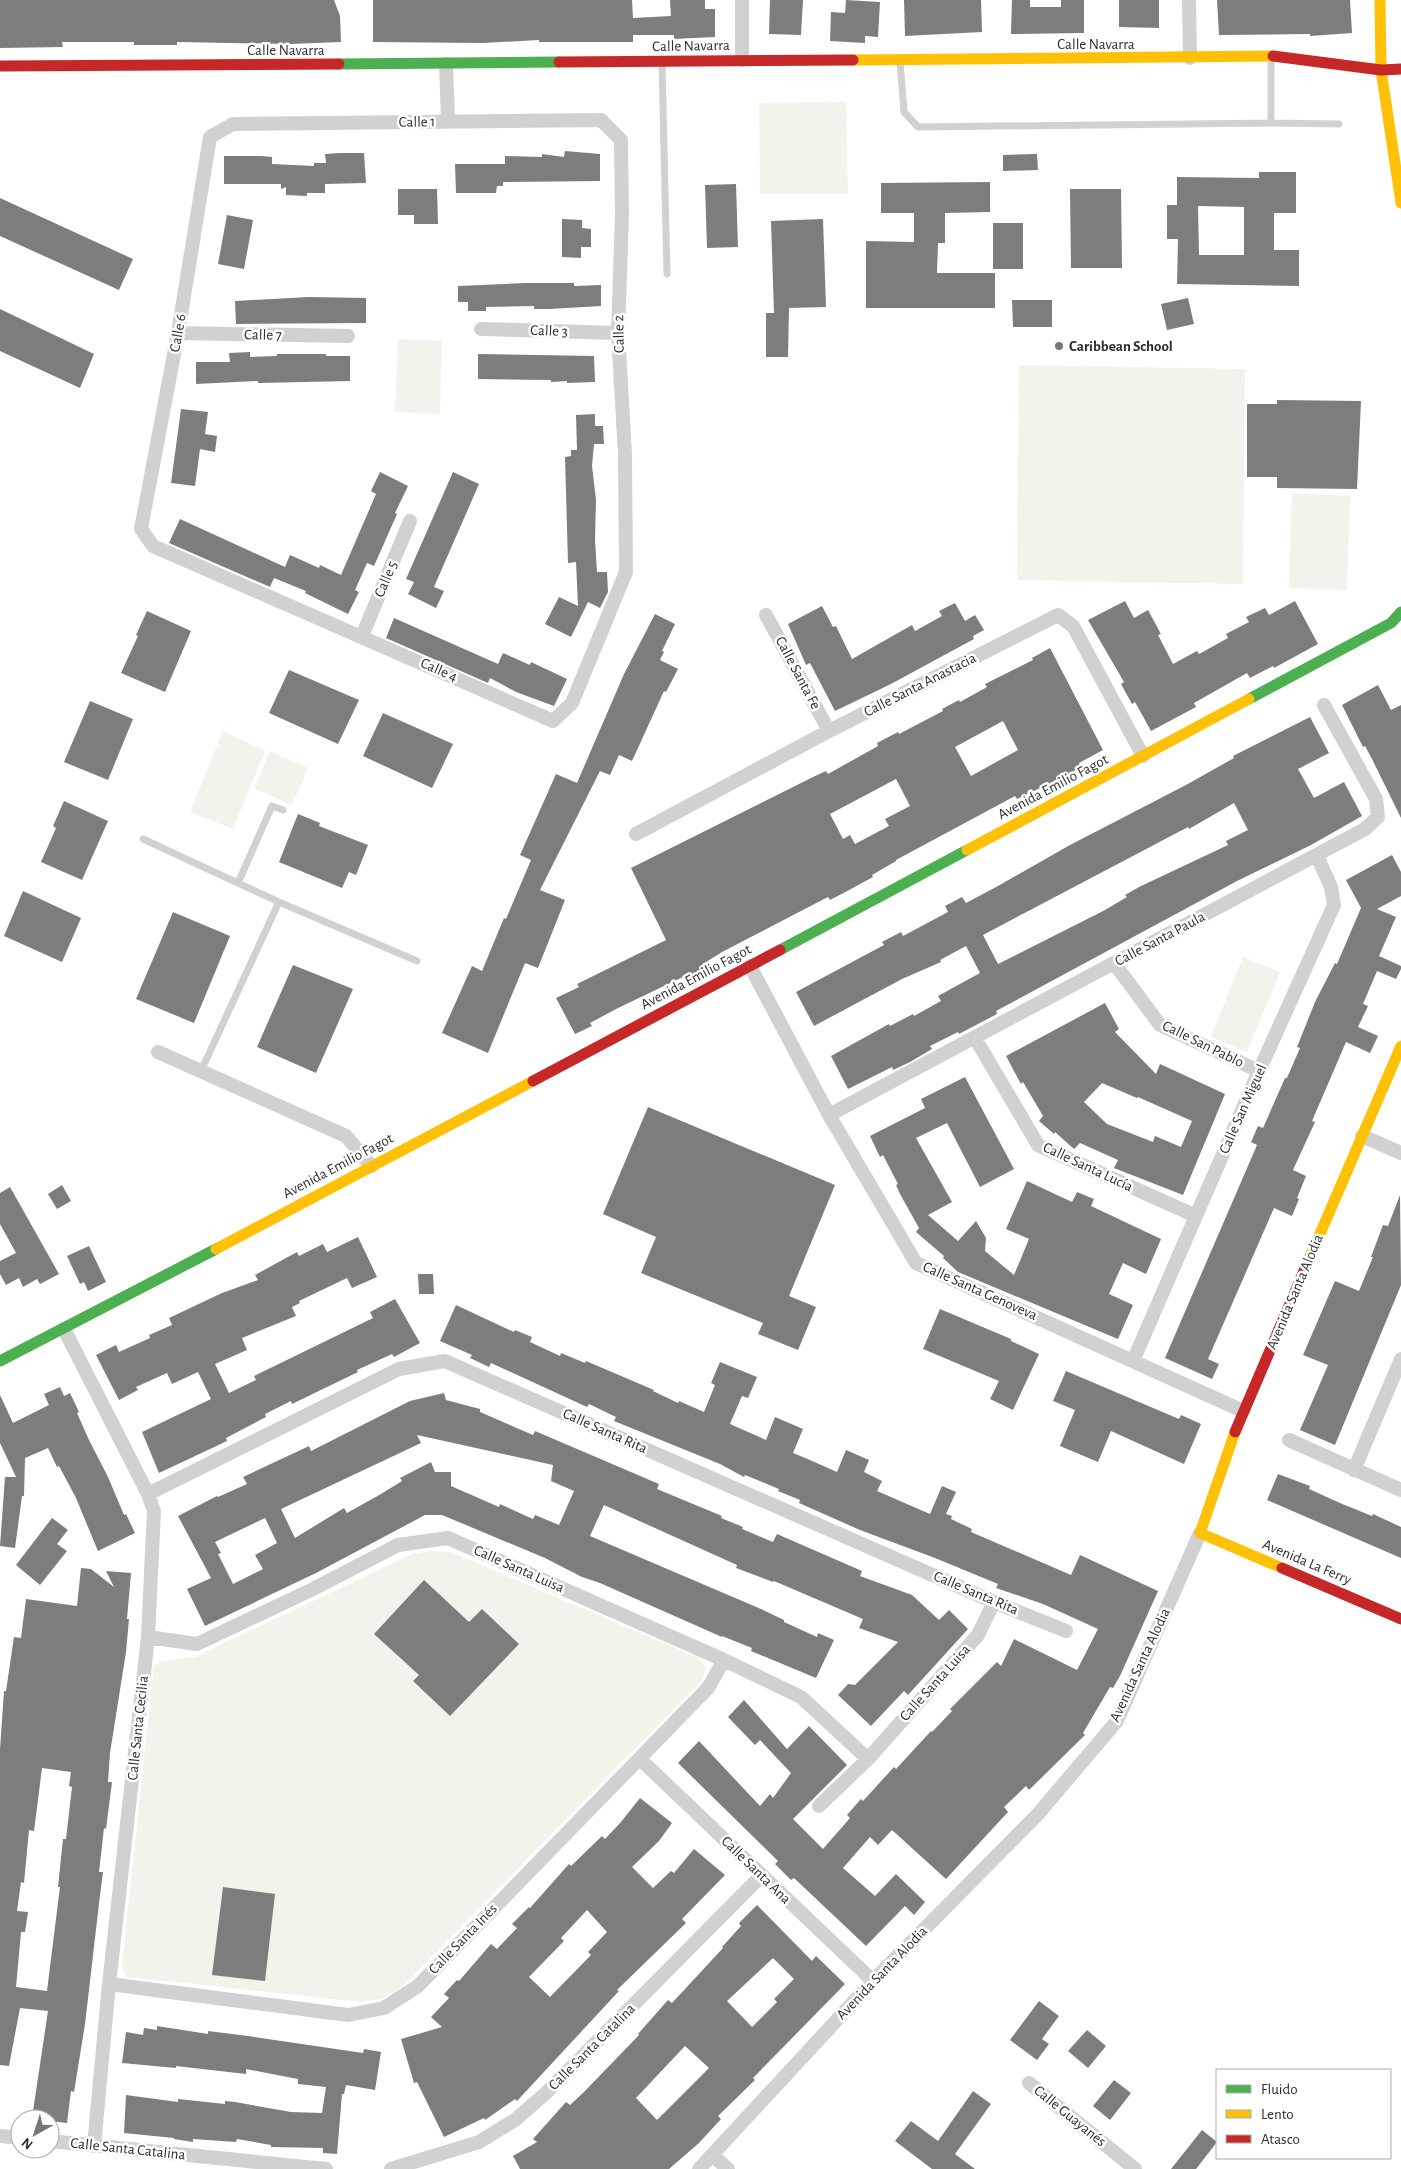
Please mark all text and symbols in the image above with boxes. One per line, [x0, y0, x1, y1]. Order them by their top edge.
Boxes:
street label: Calle Navarra [1057, 37, 1135, 52]
street label: Calle Navarra [652, 38, 730, 54]
street label: Calle Navarra [247, 43, 325, 58]
street label: Calle 1 [399, 114, 435, 130]
street label: Calle 6 [167, 313, 189, 353]
street label: Calle 2 [611, 315, 627, 353]
street label: Calle 3 [530, 323, 568, 339]
street label: Calle 7 [244, 327, 282, 343]
place label: Caribbean School [1069, 339, 1173, 354]
marker: Caribbean School [1053, 340, 1065, 352]
street label: Calle 5 [372, 559, 400, 599]
street label: Calle Santa Fe [773, 634, 823, 712]
street label: Calle Santa Anastacia [861, 650, 979, 720]
street label: Calle 4 [418, 655, 460, 685]
street label: Avenida Emilio Fagot [995, 752, 1111, 822]
street label: Calle Santa Paula [1112, 909, 1208, 969]
street label: Avenida Emilio Fagot [638, 942, 754, 1012]
street label: Calle San Pablo [1160, 1018, 1246, 1070]
street label: Calle San Miguel [1217, 1062, 1269, 1156]
street label: Avenida Emilio Fagot [280, 1131, 396, 1201]
street label: Calle Santa Lucía [1041, 1140, 1135, 1194]
street label: Avenida Santa Alodia [1264, 1232, 1326, 1352]
street label: Calle Santa Genoveva [920, 1259, 1040, 1323]
street label: Calle Santa Rita [561, 1406, 650, 1456]
street label: Avenida La Ferry [1260, 1537, 1354, 1588]
street label: Calle Santa Luisa [472, 1542, 566, 1596]
street label: Calle Santa Rita [931, 1568, 1021, 1618]
street label: Avenida Santa Alodia [1107, 1606, 1173, 1724]
street label: Calle Santa Luisa [897, 1642, 973, 1724]
street label: Calle Santa Cecilia [125, 1675, 151, 1781]
street label: Calle Santa Ana [718, 1833, 794, 1907]
street label: Calle Santa Inés [426, 1901, 500, 1977]
street label: Avenida Santa Alodia [834, 1923, 930, 2023]
street label: Calle Santa Catalina [546, 2001, 638, 2093]
legend [1216, 2069, 1391, 2159]
text: Fluido [1261, 2082, 1298, 2097]
street label: Calle Guayanés [1031, 2083, 1109, 2149]
text: Lento [1261, 2107, 1294, 2122]
north arrow [10, 2109, 60, 2159]
text: Atasco [1261, 2132, 1300, 2147]
text: N [19, 2135, 36, 2152]
street label: Calle Santa Catalina [70, 2136, 186, 2163]

